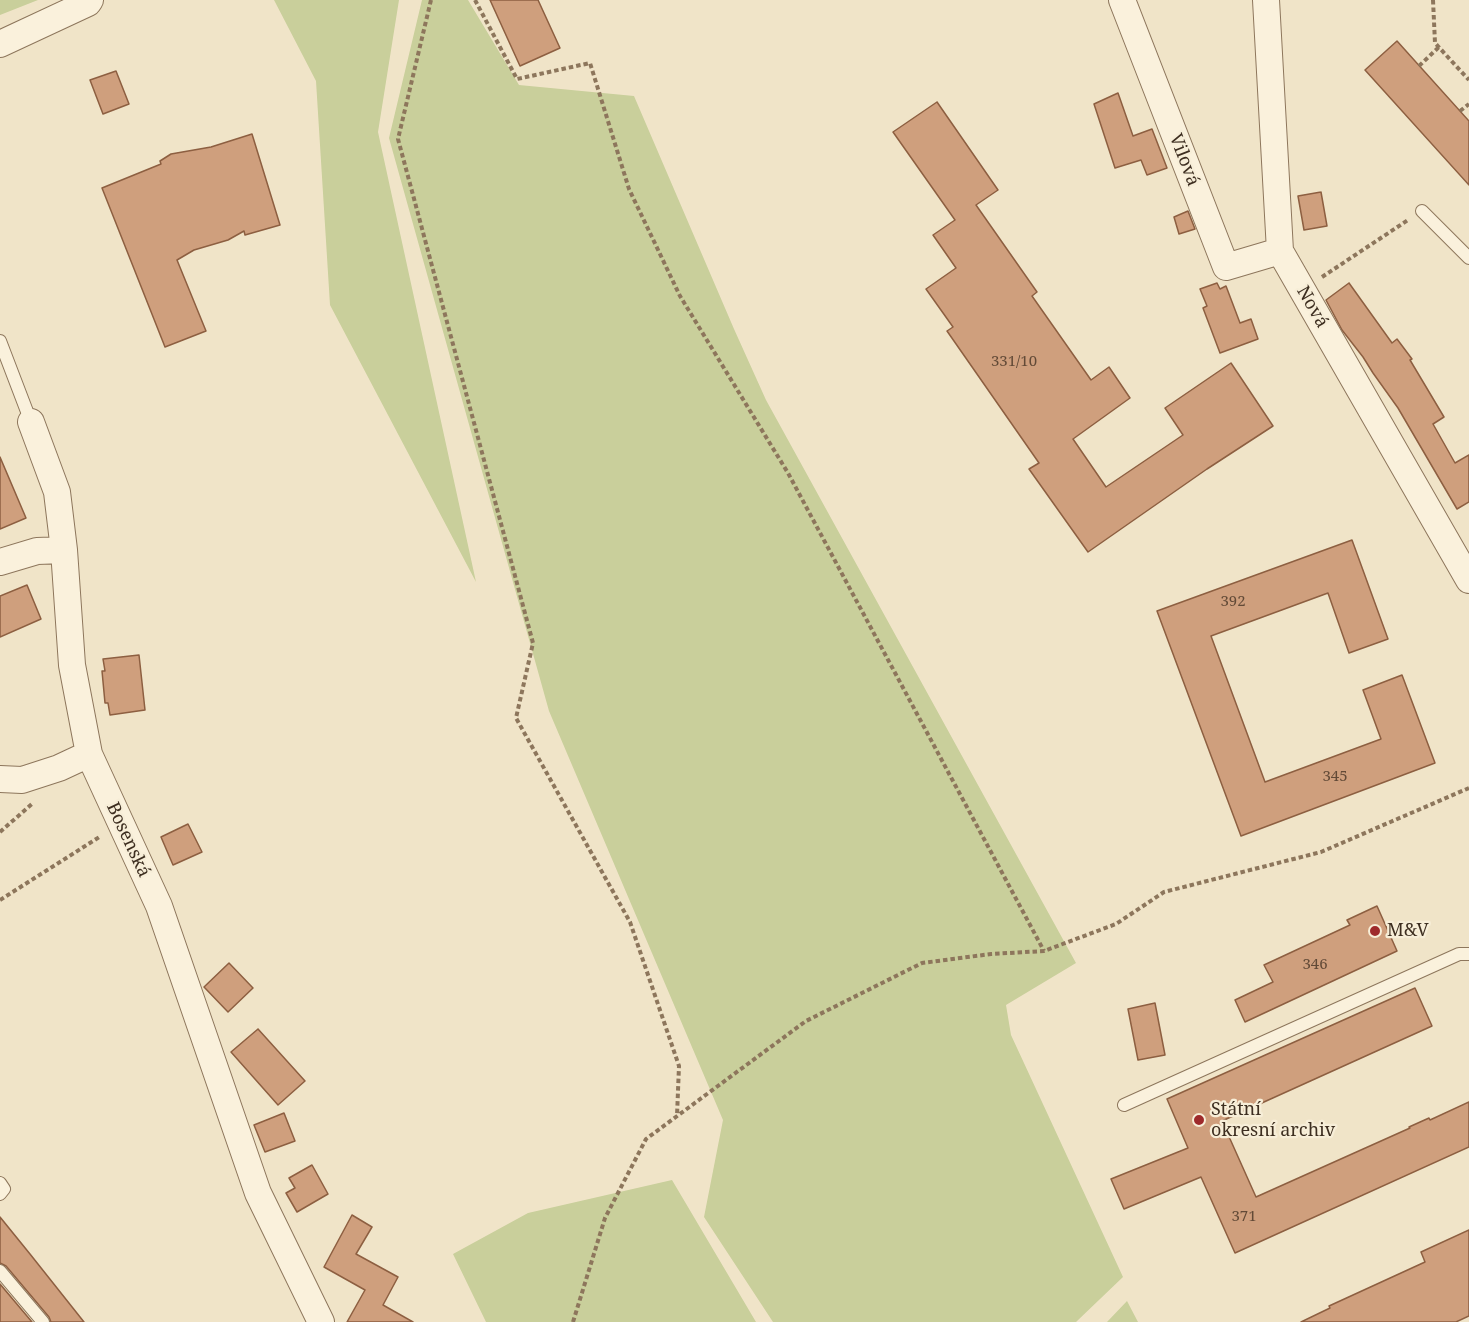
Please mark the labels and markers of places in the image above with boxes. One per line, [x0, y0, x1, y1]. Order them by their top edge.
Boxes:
place label: M&V [1387, 920, 1429, 942]
marker: M&V [1368, 924, 1382, 938]
place label: Státní okresní archiv [1211, 1099, 1335, 1142]
marker: Státní okresní archiv [1192, 1113, 1206, 1127]

